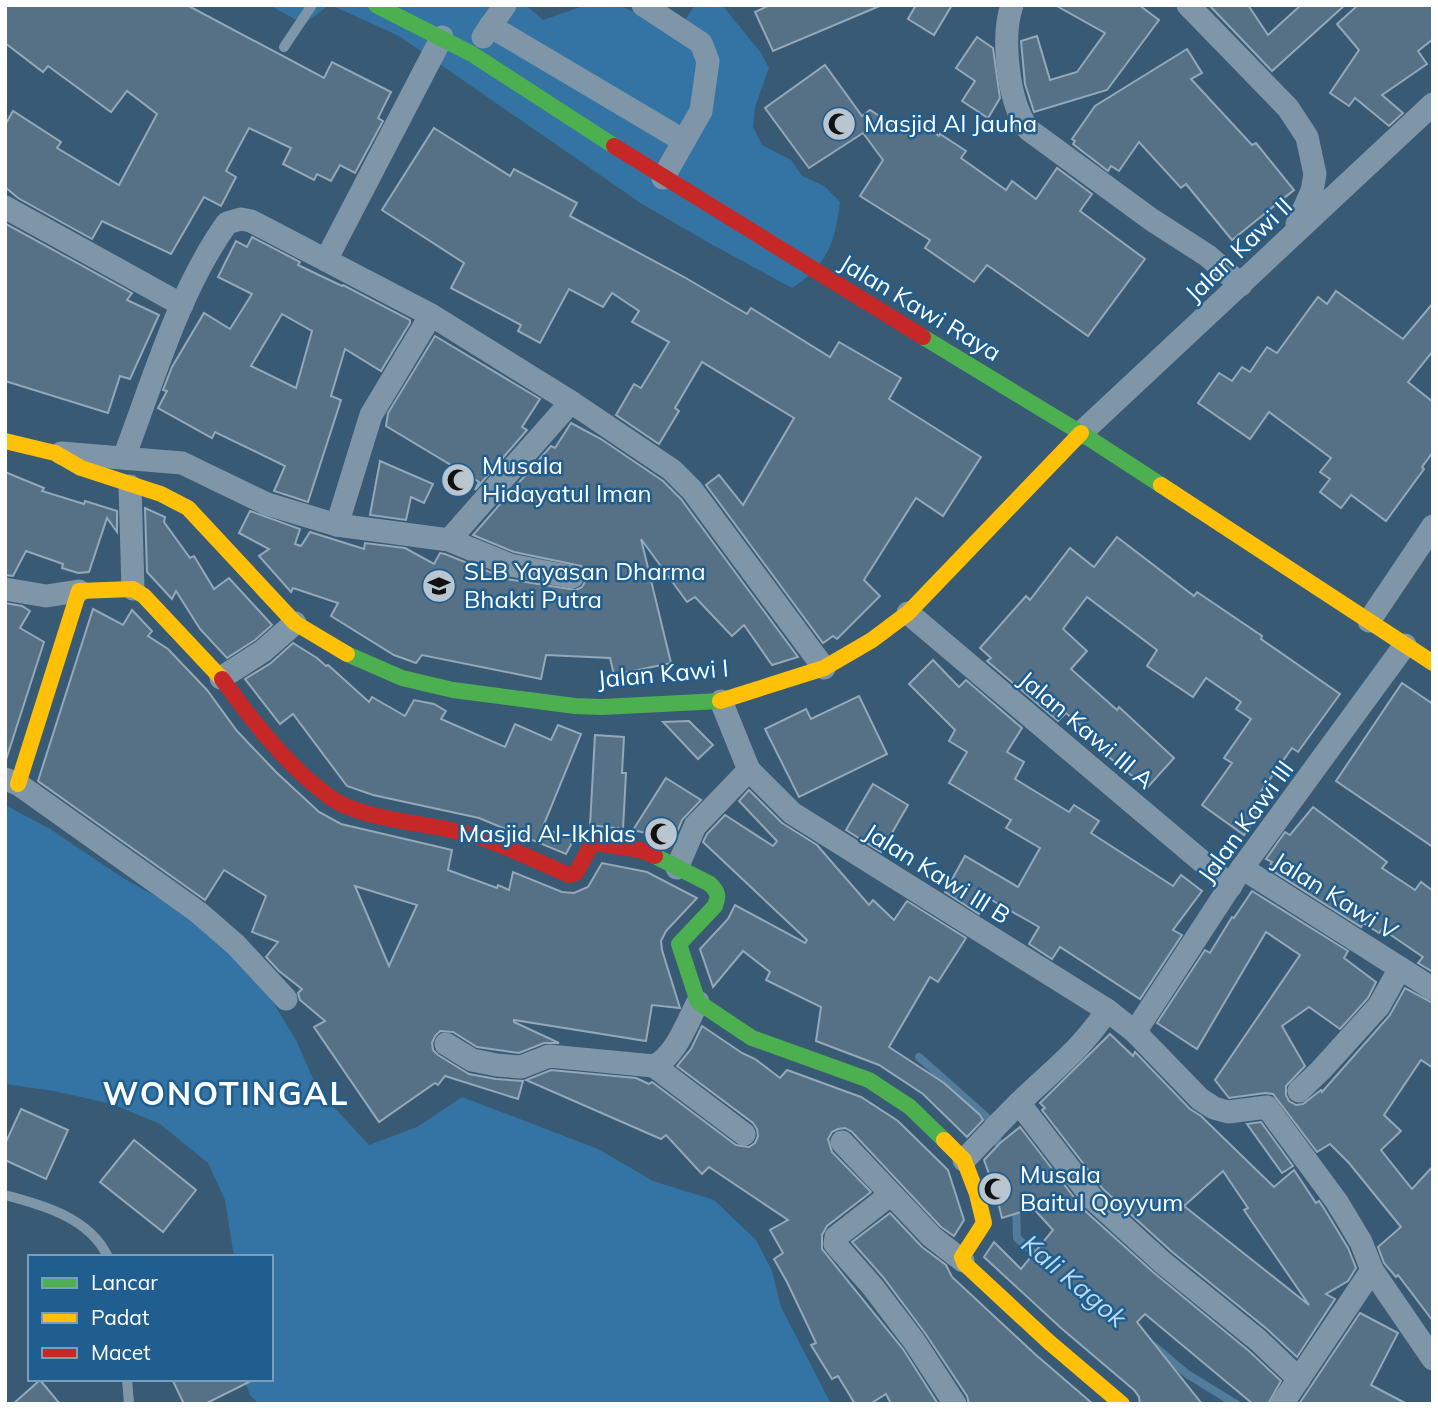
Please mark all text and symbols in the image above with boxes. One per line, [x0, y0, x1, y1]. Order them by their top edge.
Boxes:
mosque icon: Masjid Al Jauha [820, 105, 858, 143]
place label: Masjid Al Jauha [864, 108, 1037, 138]
street label: Jalan Kawi II [1178, 191, 1298, 308]
street label: Jalan Kawi Raya [834, 247, 1007, 367]
place label: Musala Hidayatul Iman [482, 450, 652, 508]
mosque icon: Musala Hidayatul Iman [439, 461, 477, 499]
place label: SLB Yayasan Dharma Bhakti Putra [464, 556, 706, 614]
school or university icon: SLB Yayasan Dharma Bhakti Putra [420, 567, 458, 605]
street label: Jalan Kawi I [596, 652, 730, 694]
street label: Jalan Kawi III A [1013, 664, 1161, 795]
street label: Jalan Kawi III [1191, 754, 1300, 888]
mosque icon: Masjid Al-Ikhlas [642, 815, 680, 853]
street label: Jalan Kawi III B [859, 816, 1016, 930]
place label: Masjid Al-Ikhlas [459, 818, 636, 848]
street label: Jalan Kawi V [1267, 845, 1404, 946]
district label: WONOTINGAL [102, 1073, 350, 1113]
place label: Musala Baitul Qoyyum [1020, 1159, 1183, 1217]
mosque icon: Musala Baitul Qoyyum [976, 1170, 1014, 1208]
water label: Kali Kagok [1015, 1227, 1134, 1335]
legend [28, 1255, 273, 1381]
text: Lancar [91, 1269, 158, 1295]
text: Padat [91, 1304, 149, 1330]
text: Macet [91, 1339, 151, 1365]

